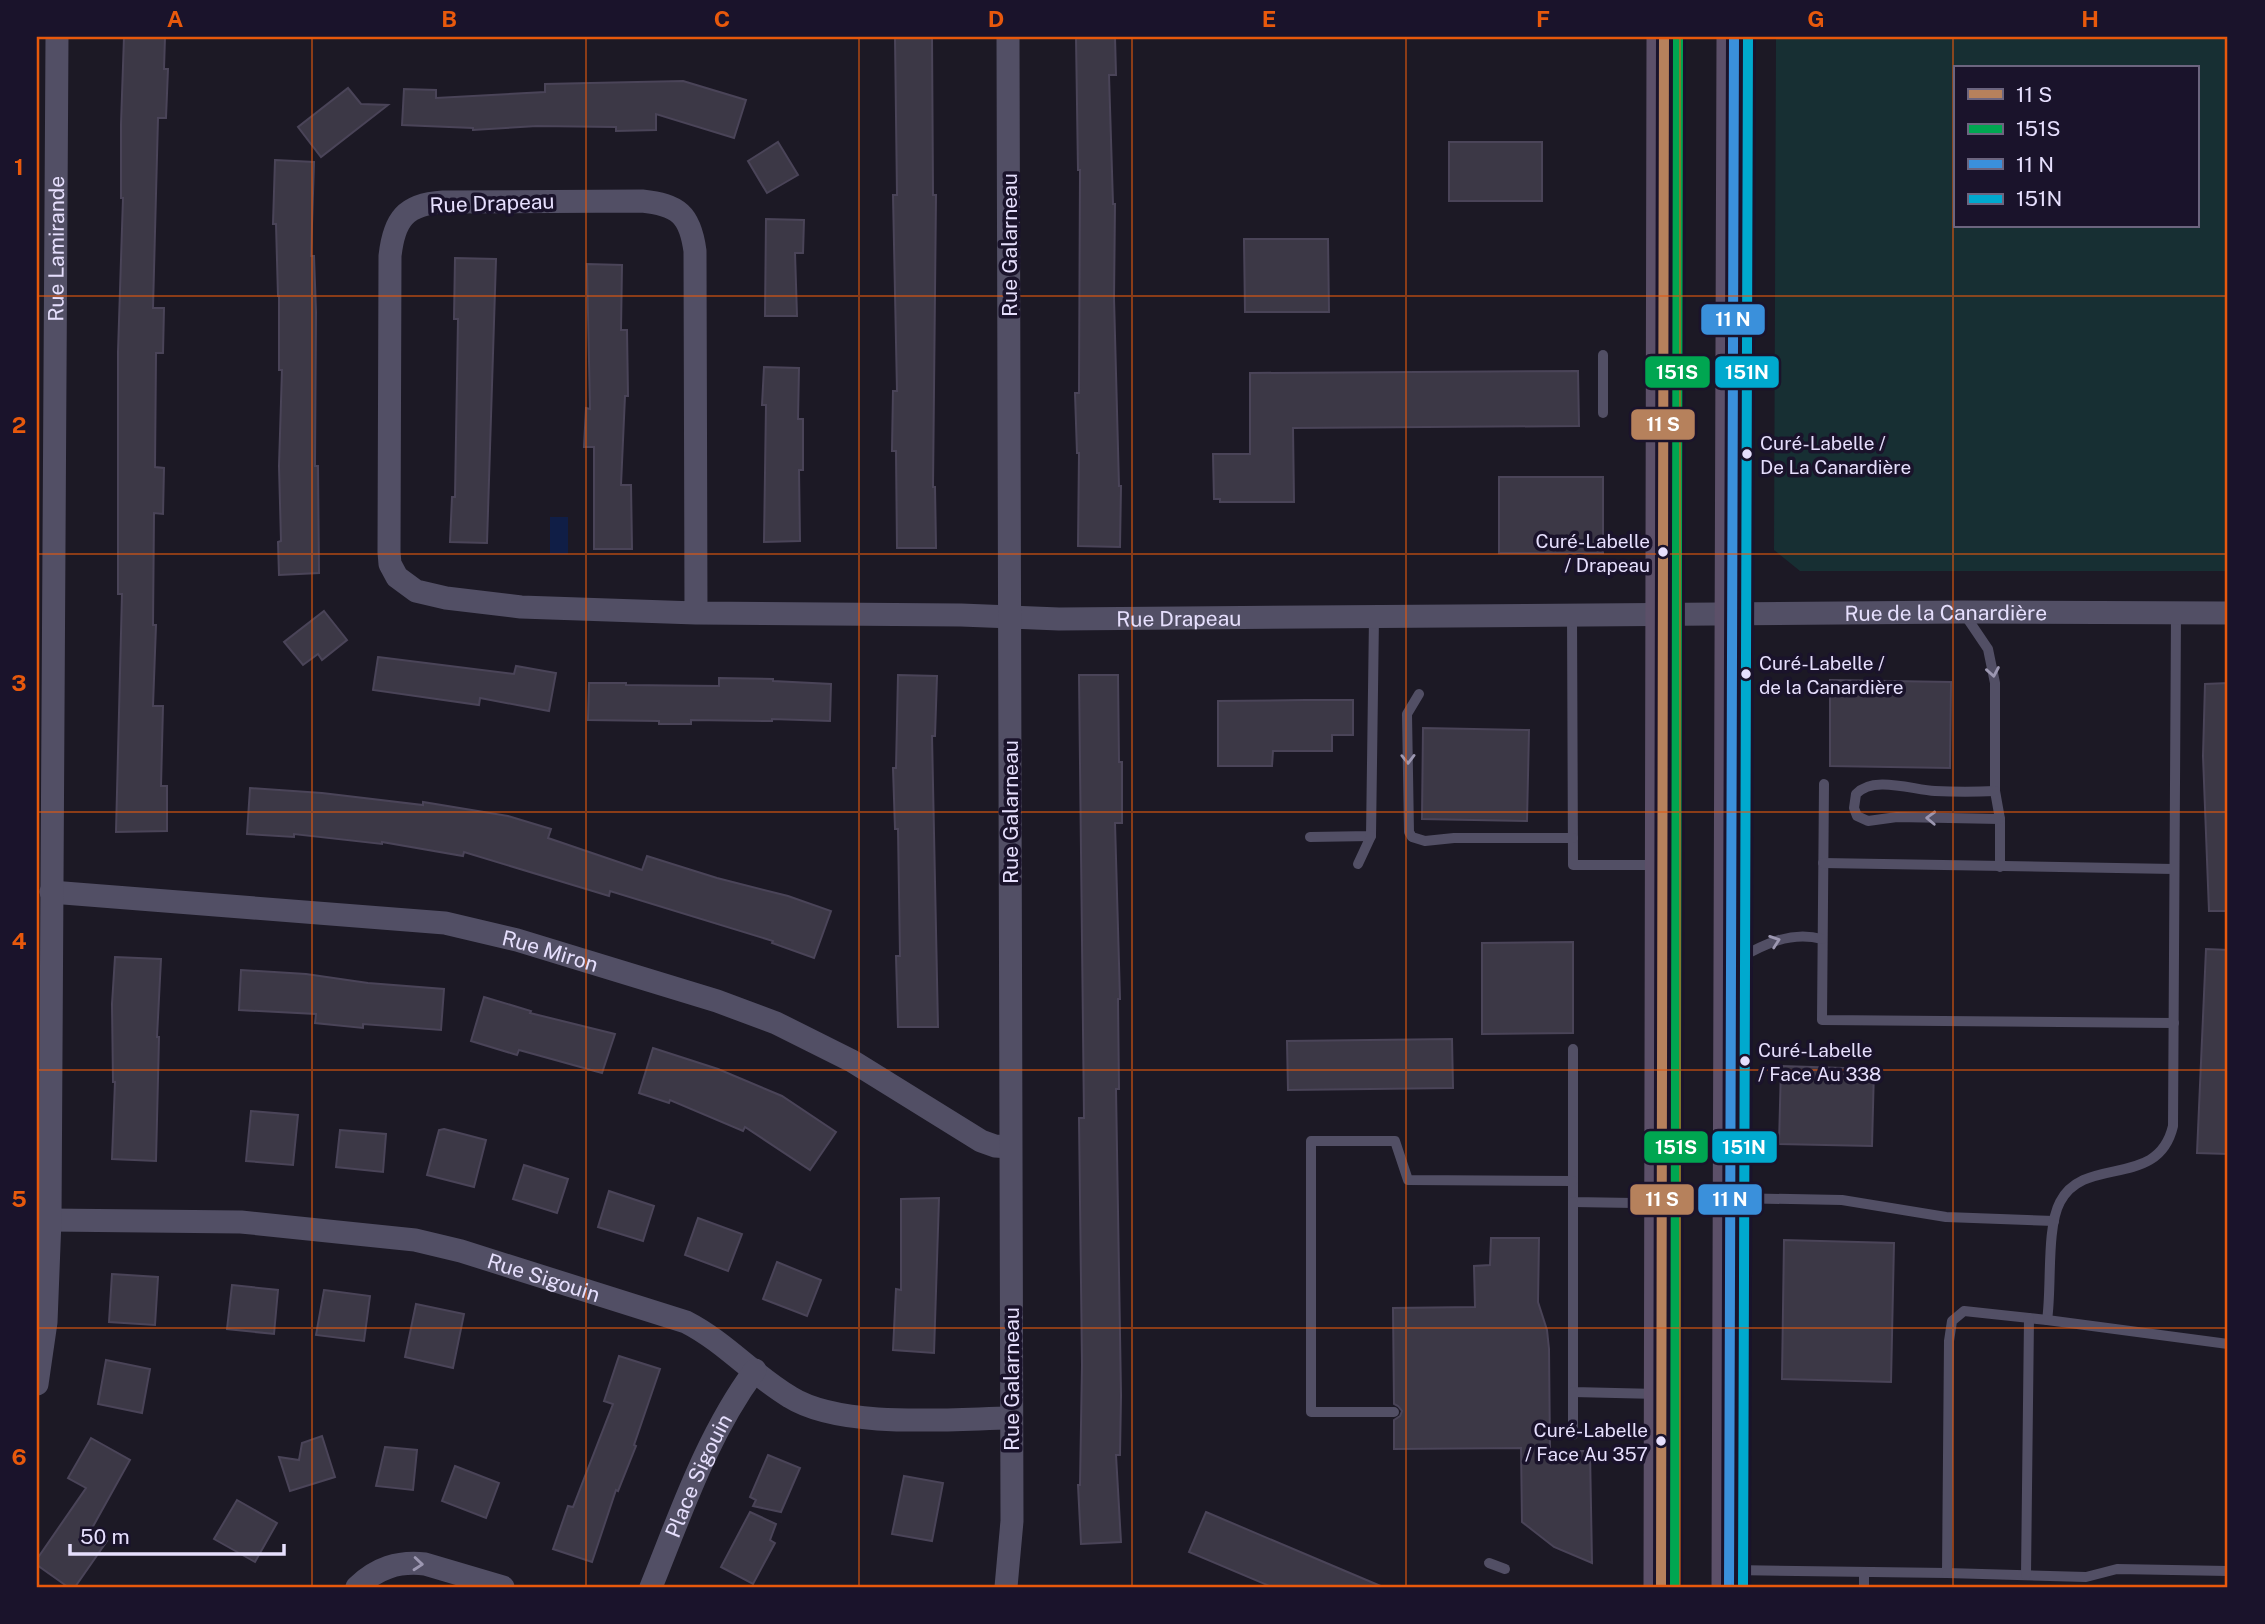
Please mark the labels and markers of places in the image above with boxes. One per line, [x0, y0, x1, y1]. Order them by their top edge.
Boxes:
place label: Curé-Labelle / De La Canardière [1760, 432, 1911, 478]
marker: Curé-Labelle / De La Canardière [1740, 447, 1754, 461]
place label: Curé-Labelle / Drapeau [1536, 530, 1650, 576]
marker: Curé-Labelle / Drapeau [1656, 545, 1670, 559]
place label: Curé-Labelle / de la Canardière [1759, 652, 1904, 698]
marker: Curé-Labelle / de la Canardière [1739, 667, 1753, 681]
place label: Curé-Labelle / Face Au 338 [1758, 1039, 1881, 1085]
marker: Curé-Labelle / Face Au 338 [1738, 1054, 1752, 1068]
place label: Curé-Labelle / Face Au 357 [1525, 1419, 1648, 1465]
marker: Curé-Labelle / Face Au 357 [1654, 1434, 1668, 1448]

